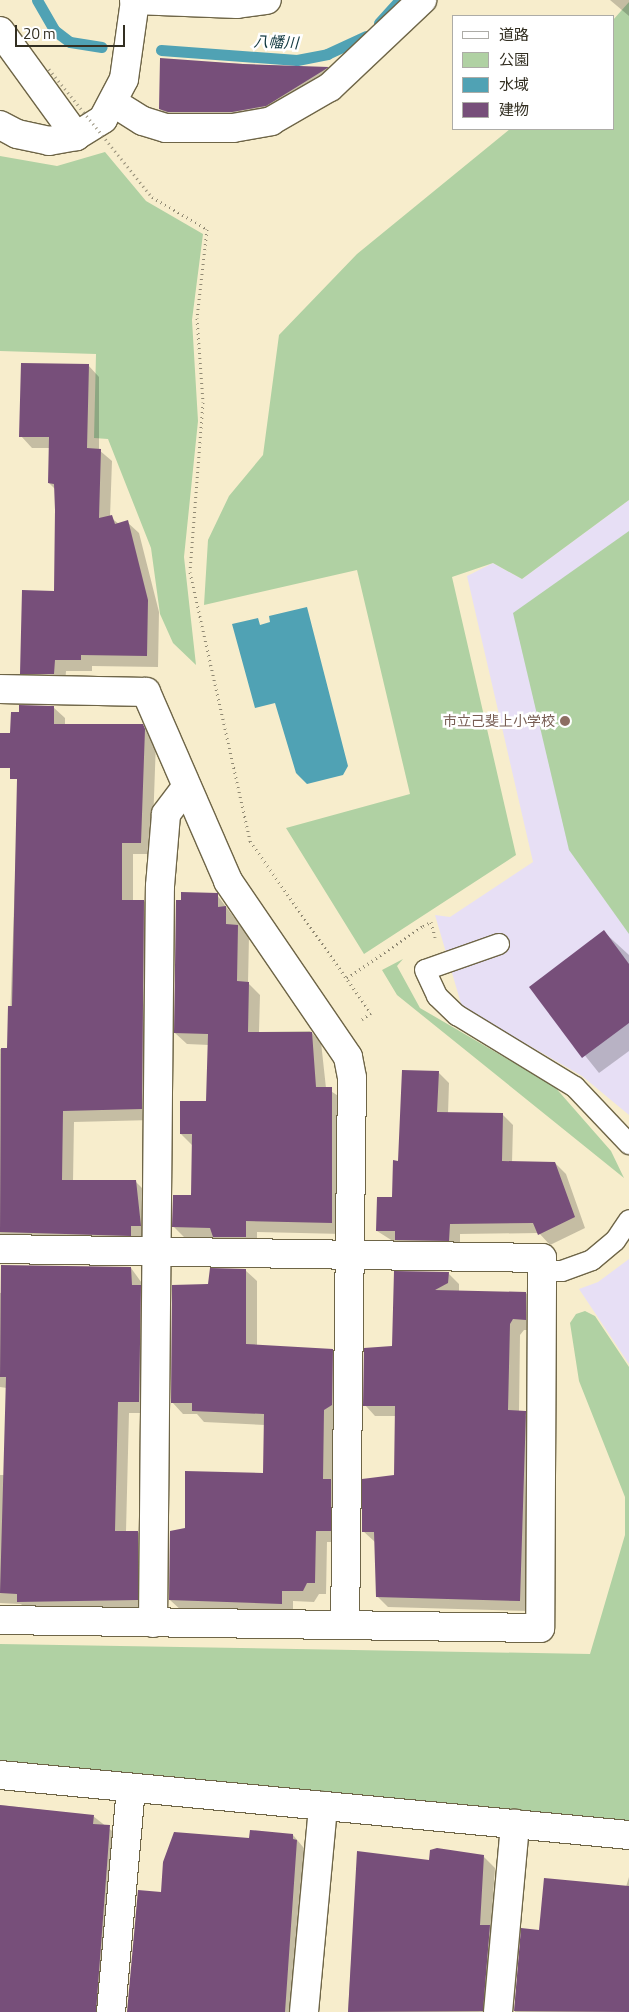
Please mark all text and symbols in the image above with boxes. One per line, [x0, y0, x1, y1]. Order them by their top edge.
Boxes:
scale bar [18, 15, 128, 47]
legend [452, 15, 614, 130]
text: 20 m [23, 22, 56, 45]
text: 道路 [499, 23, 529, 46]
water label: 八幡川 [253, 32, 299, 52]
text: 公園 [499, 48, 529, 71]
text: 水域 [499, 73, 529, 96]
text: 建物 [499, 98, 529, 121]
place label: 市立己斐上小学校 [443, 713, 555, 729]
marker: 市立己斐上小学校 [559, 715, 571, 727]

